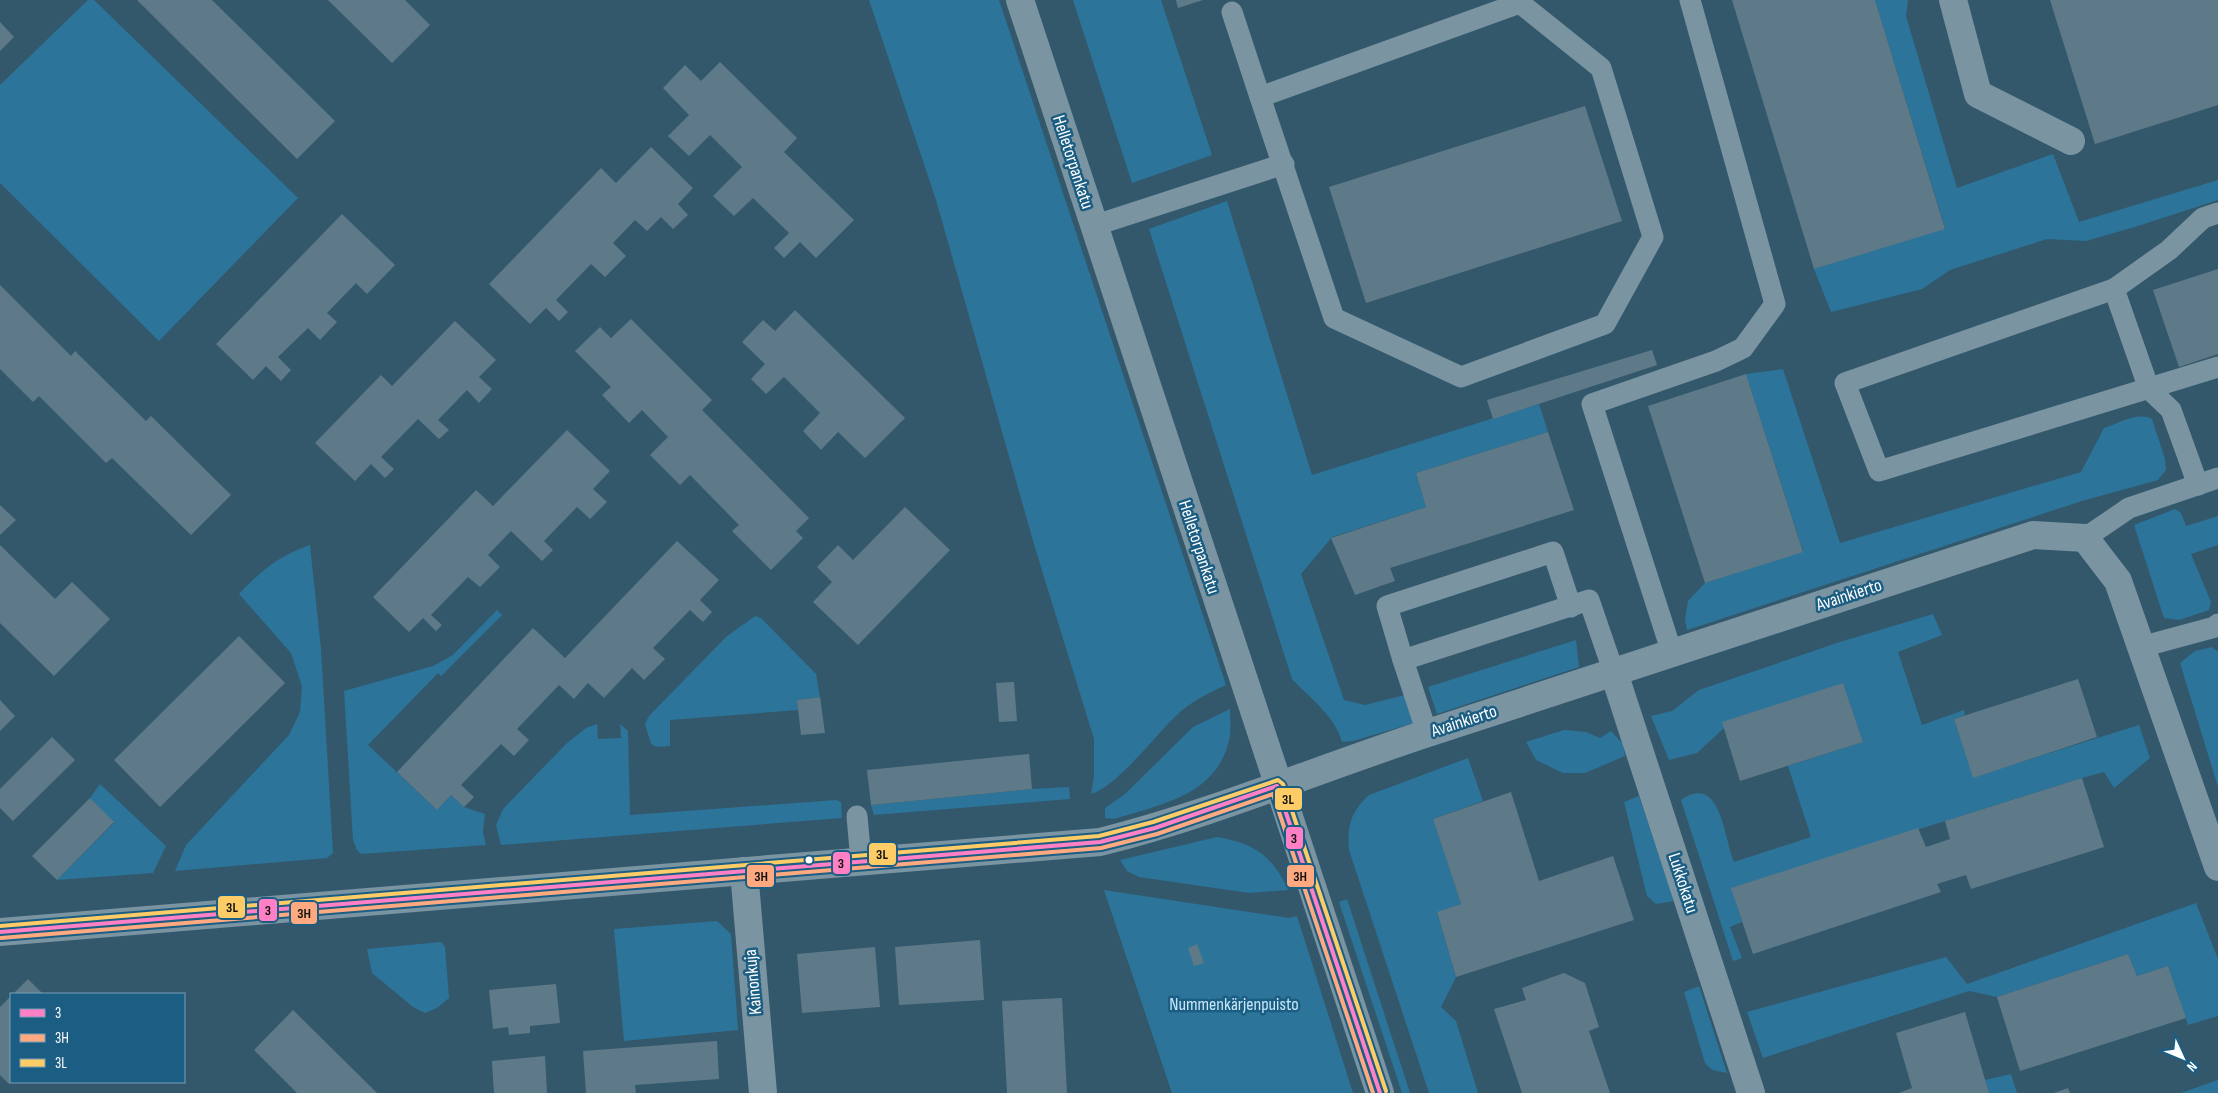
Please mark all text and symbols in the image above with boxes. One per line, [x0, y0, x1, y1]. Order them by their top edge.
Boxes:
street label: Helletorpankatu [1048, 113, 1098, 211]
street label: Helletorpankatu [1174, 498, 1224, 596]
street label: Avainkierto [1813, 575, 1884, 616]
street label: Avainkierto [1428, 701, 1499, 742]
line badge: 3L [1274, 787, 1303, 811]
text: 3L [1282, 791, 1294, 808]
line badge: 3 [1285, 826, 1304, 850]
text: 3 [1291, 830, 1297, 847]
line badge: 3L [868, 842, 897, 866]
text: 3L [876, 846, 888, 863]
street label: Lukkokatu [1663, 850, 1703, 916]
line badge: 3 [832, 851, 851, 875]
unlabelled marker [804, 855, 814, 865]
text: 3 [838, 855, 844, 872]
line badge: 3H [746, 864, 775, 888]
line badge: 3H [1286, 864, 1315, 888]
text: 3H [754, 868, 768, 885]
text: 3H [1293, 868, 1307, 885]
line badge: 3L [217, 895, 246, 919]
line badge: 3 [258, 898, 278, 922]
text: 3L [226, 899, 238, 916]
line badge: 3H [290, 901, 318, 925]
text: 3 [265, 902, 271, 919]
text: 3H [297, 905, 311, 922]
street label: Kainonkuja [740, 948, 766, 1016]
legend [10, 993, 185, 1083]
park label: Nummenkärjenpuisto [1169, 994, 1299, 1015]
text: 3 [55, 1004, 61, 1023]
text: 3H [55, 1029, 69, 1048]
north arrow [2158, 1033, 2208, 1083]
text: 3L [55, 1054, 67, 1073]
text: N [2183, 1058, 2201, 1075]

